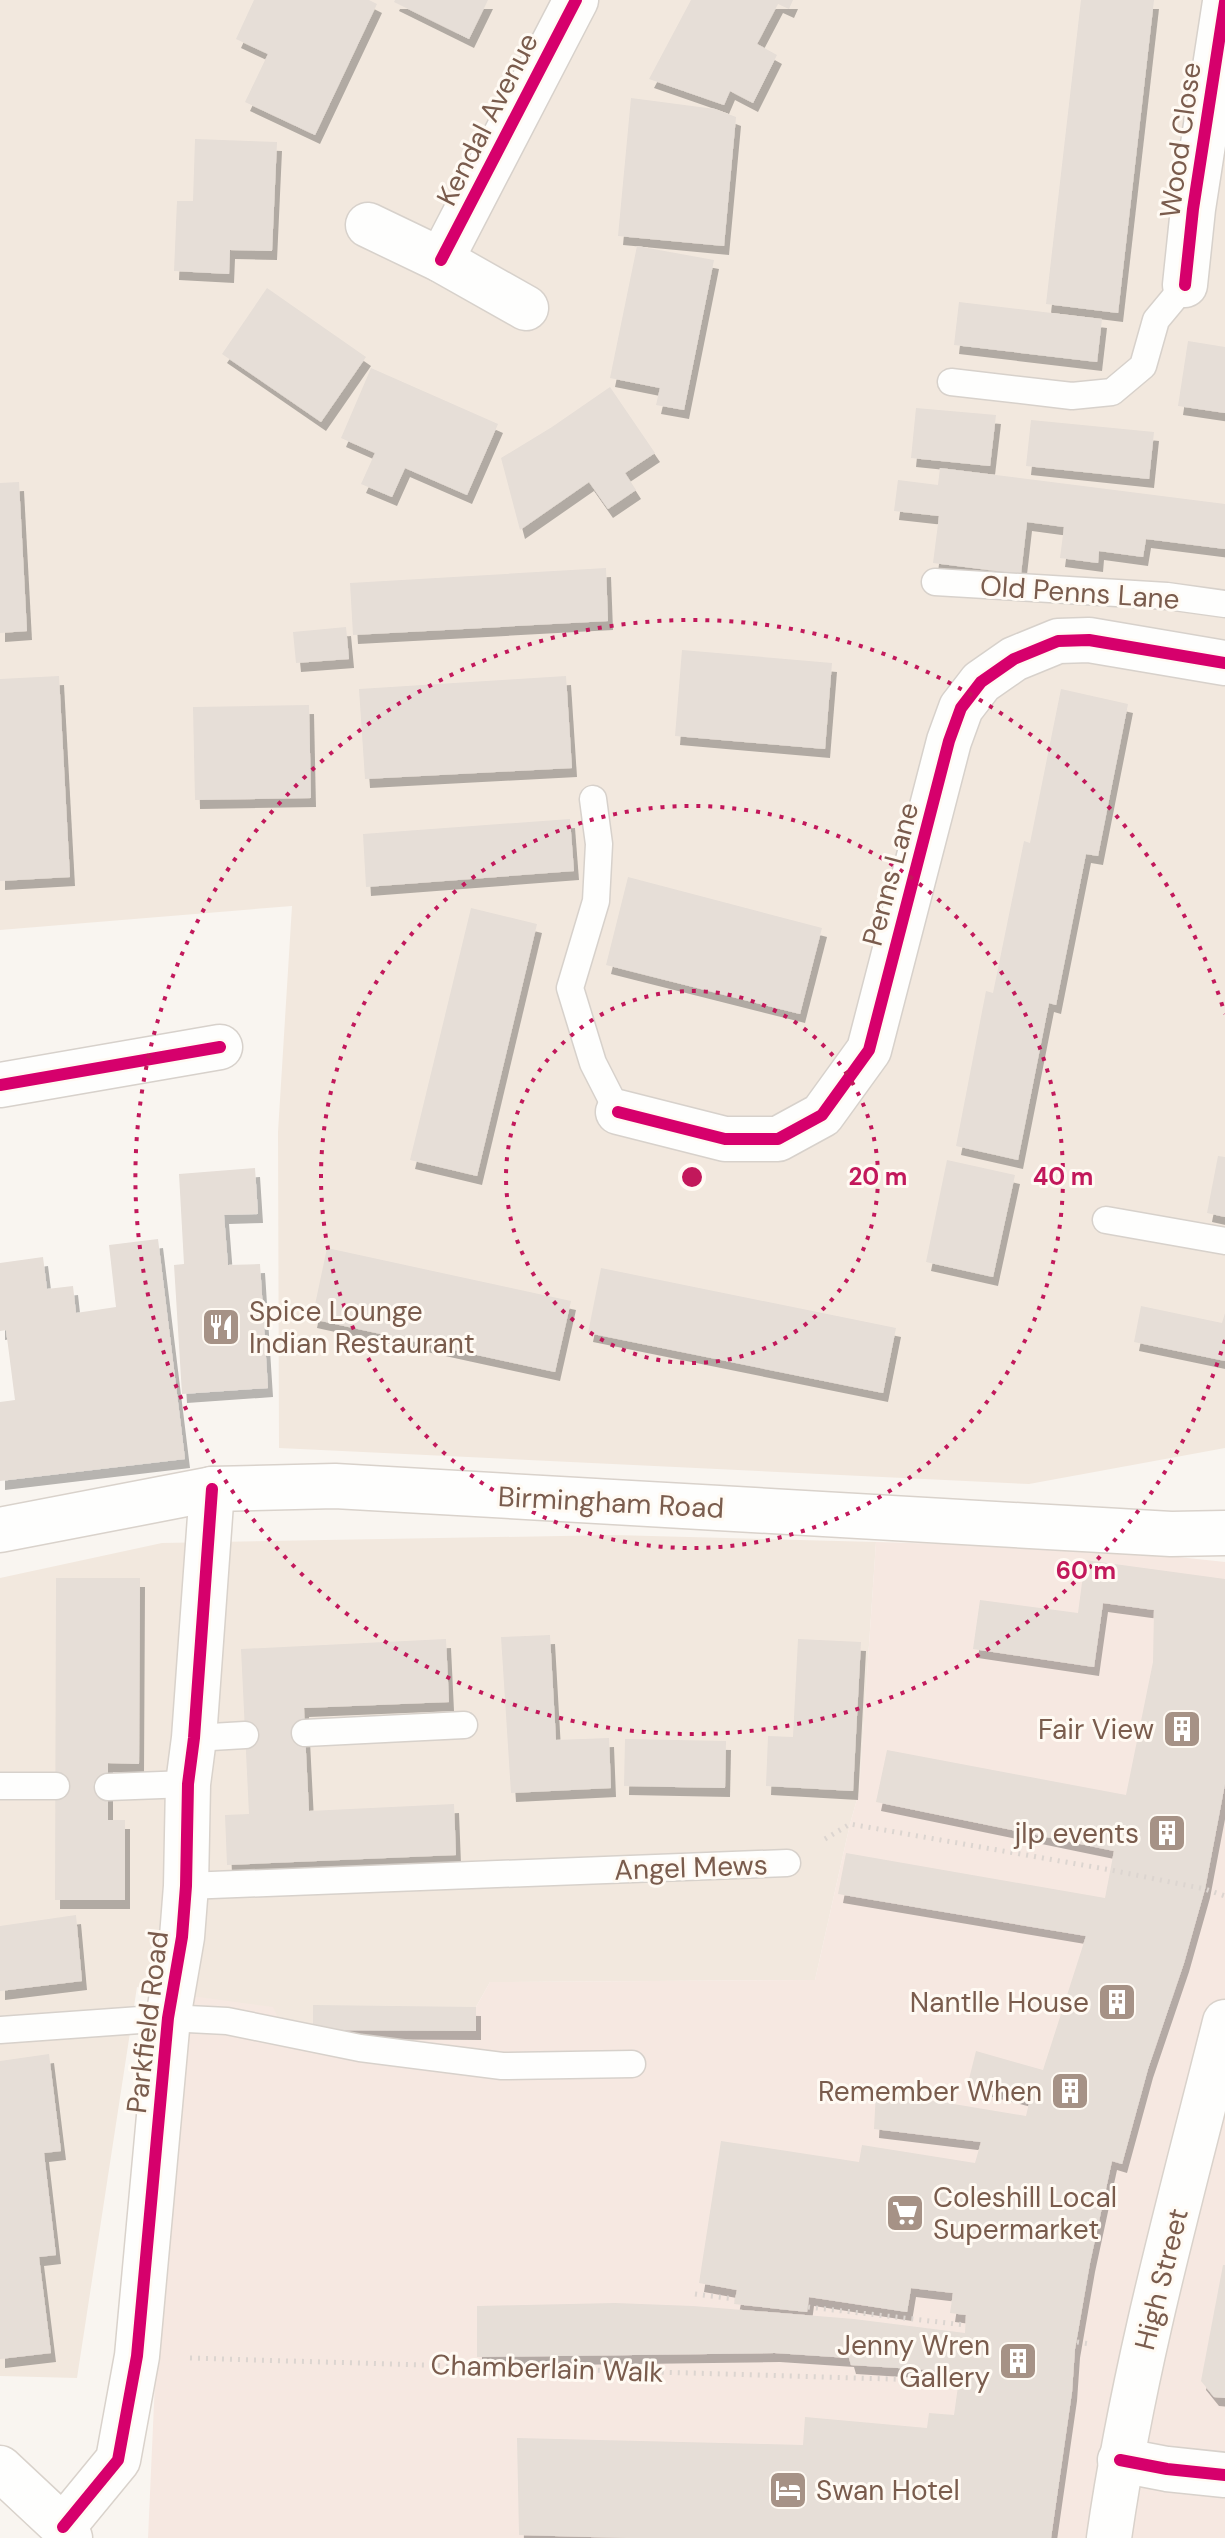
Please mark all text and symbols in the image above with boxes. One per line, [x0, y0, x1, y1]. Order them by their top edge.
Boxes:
street label: Kendal Avenue [428, 27, 547, 212]
street label: Wood Close [1151, 60, 1210, 220]
street label: Old Penns Lane [979, 567, 1181, 618]
street label: Penns Lane [854, 798, 927, 950]
text: 20 m [849, 1161, 907, 1192]
text: 40 m [1033, 1161, 1093, 1192]
centre of rings [678, 1163, 706, 1191]
place label: Spice Lounge Indian Restaurant [249, 1293, 475, 1362]
restaurant icon: Spice Lounge Indian Restaurant [200, 1306, 242, 1348]
street label: Birmingham Road [497, 1478, 725, 1527]
text: 60 m [1056, 1555, 1116, 1586]
building icon: Fair View [1161, 1708, 1203, 1750]
place label: Fair View [1038, 1711, 1154, 1748]
building icon: jlp events [1146, 1812, 1188, 1854]
place label: jlp events [1014, 1815, 1139, 1852]
street label: Angel Mews [614, 1846, 768, 1889]
street label: Parkfield Road [118, 1929, 177, 2115]
building icon: Nantlle House [1096, 1981, 1138, 2023]
place label: Nantlle House [910, 1984, 1089, 2021]
building icon: Remember When [1049, 2070, 1091, 2112]
place label: Remember When [818, 2073, 1042, 2110]
place label: Coleshill Local Supermarket [933, 2179, 1117, 2248]
supermarket icon: Coleshill Local Supermarket [884, 2192, 926, 2234]
street label: High Street [1126, 2205, 1197, 2354]
place label: Jenny Wren Gallery [837, 2327, 990, 2396]
building icon: Jenny Wren Gallery [997, 2340, 1039, 2382]
street label: Chamberlain Walk [430, 2346, 664, 2391]
hotel icon: Swan Hotel [767, 2469, 809, 2511]
place label: Swan Hotel [816, 2472, 960, 2509]

